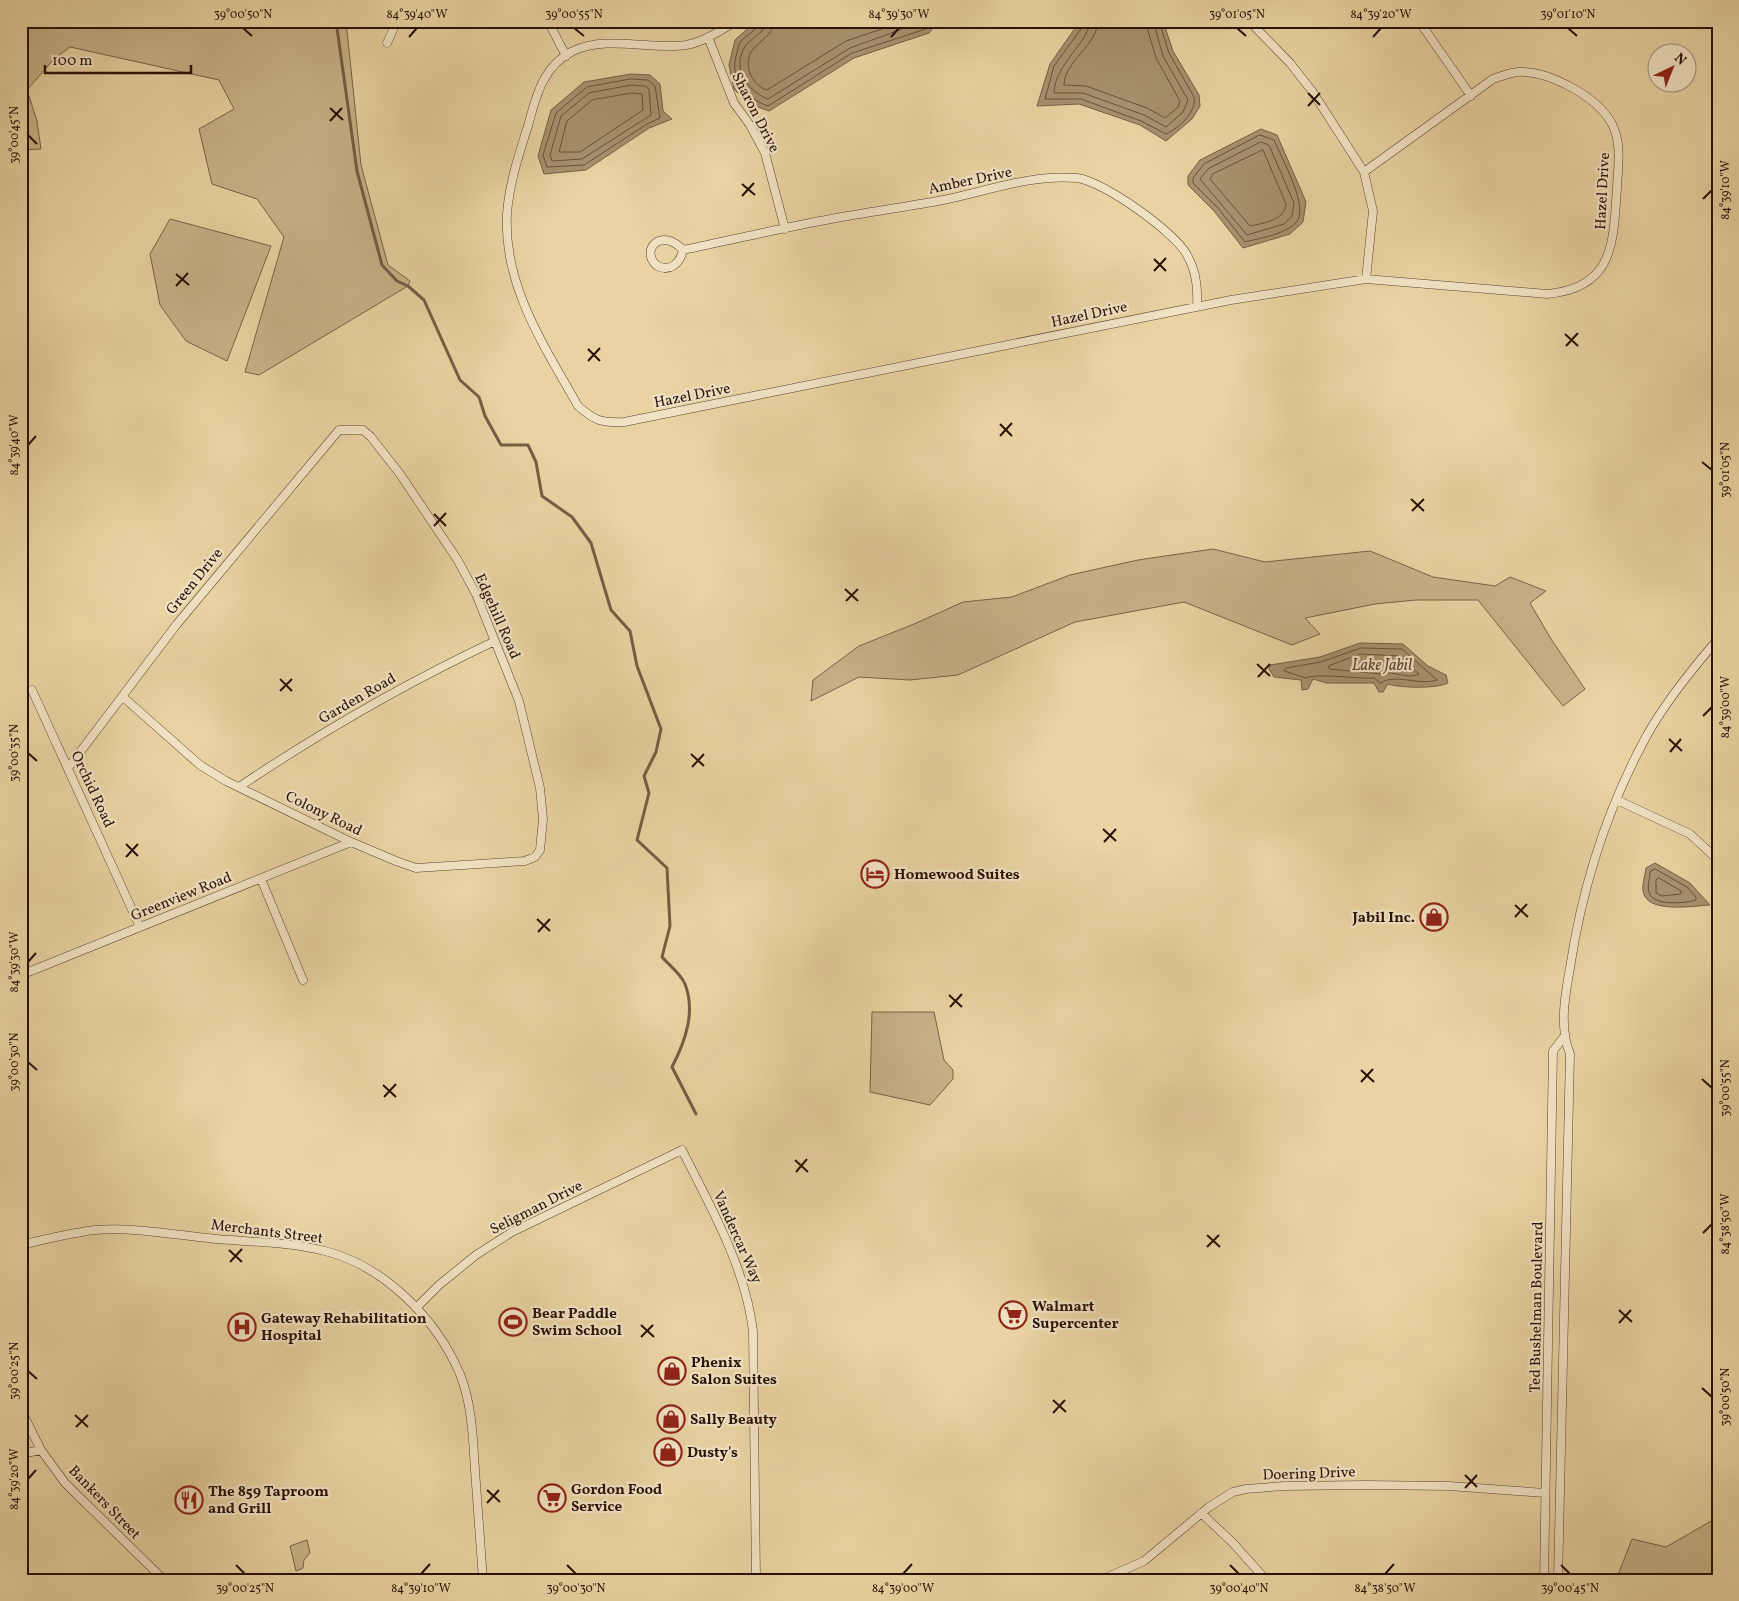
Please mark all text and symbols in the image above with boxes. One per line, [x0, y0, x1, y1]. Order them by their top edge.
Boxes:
text: 39°00'50"N [214, 7, 272, 23]
text: 84°39'40"W [387, 7, 448, 23]
text: 39°00'55"N [545, 7, 603, 23]
text: 84°39'30"W [869, 7, 929, 23]
text: 39°01'05"N [1209, 7, 1265, 23]
text: 84°39'20"W [1350, 7, 1412, 23]
text: 39°01'10"N [1540, 7, 1596, 23]
scale bar [45, 42, 191, 74]
north arrow [1646, 42, 1696, 92]
text: N [1670, 49, 1690, 70]
text: 100 m [52, 51, 92, 72]
street label: Sharon Drive [725, 69, 784, 156]
text: 39°00'45"N [7, 106, 23, 164]
street label: Hazel Drive [1591, 152, 1616, 230]
text: 84°39'10"W [1718, 160, 1734, 220]
street label: Amber Drive [927, 162, 1014, 201]
street label: Hazel Drive [1049, 297, 1129, 334]
street label: Hazel Drive [652, 379, 732, 414]
text: 84°39'40"W [7, 415, 23, 476]
text: 39°01'05"N [1718, 442, 1734, 498]
street label: Green Drive [162, 544, 229, 620]
street label: Edgehill Road [468, 571, 525, 663]
water label: Lake Jabil [1352, 655, 1412, 677]
street label: Garden Road [315, 669, 400, 730]
text: 84°39'00"W [1718, 676, 1734, 738]
text: 39°00'35"N [7, 724, 23, 782]
street label: Orchid Road [65, 748, 119, 831]
street label: Colony Road [281, 787, 365, 842]
hotel icon: Homewood Suites [860, 859, 890, 889]
place label: Homewood Suites [894, 865, 1020, 886]
street label: Greenview Road [128, 868, 235, 927]
shop icon: Jabil Inc. [1419, 902, 1449, 932]
place label: Jabil Inc. [1351, 908, 1415, 929]
text: 84°39'30"W [7, 932, 23, 992]
text: 39°00'30"N [7, 1032, 23, 1091]
text: 39°00'55"N [1718, 1059, 1734, 1117]
street label: Seligman Drive [487, 1176, 587, 1241]
street label: Vandercar Way [707, 1188, 766, 1287]
text: 84°38'50"W [1718, 1194, 1734, 1254]
street label: Merchants Street [210, 1215, 324, 1250]
street label: Ted Bushelman Boulevard [1526, 1221, 1549, 1393]
place label: Walmart Supercenter [1032, 1297, 1119, 1335]
supermarket icon: Walmart Supercenter [998, 1300, 1028, 1330]
place label: Bear Paddle Swim School [532, 1304, 622, 1342]
sports icon: Bear Paddle Swim School [498, 1307, 528, 1337]
place label: Gateway Rehabilitation Hospital [261, 1309, 427, 1347]
hospital icon: Gateway Rehabilitation Hospital [227, 1312, 257, 1342]
text: 39°00'25"N [7, 1342, 23, 1400]
place label: Phenix Salon Suites [691, 1353, 777, 1391]
shop icon: Phenix Salon Suites [657, 1356, 687, 1386]
text: 39°00'50"N [1718, 1368, 1734, 1426]
shop icon: Sally Beauty [656, 1404, 686, 1434]
place label: Sally Beauty [690, 1410, 778, 1431]
shop icon: Dusty's [653, 1437, 683, 1467]
place label: Dusty's [687, 1443, 738, 1464]
text: 84°39'20"W [7, 1448, 23, 1510]
street label: Bankers Street [63, 1461, 145, 1545]
street label: Doering Drive [1262, 1462, 1356, 1487]
place label: Gordon Food Service [571, 1480, 662, 1518]
place label: The 859 Taproom and Grill [208, 1482, 329, 1520]
supermarket icon: Gordon Food Service [537, 1483, 567, 1513]
restaurant icon: The 859 Taproom and Grill [174, 1485, 204, 1515]
text: 39°00'25"N [216, 1581, 274, 1597]
text: 84°39'10"W [391, 1581, 451, 1597]
text: 39°00'30"N [547, 1581, 606, 1597]
text: 84°39'00"W [872, 1581, 934, 1597]
text: 39°00'40"N [1210, 1581, 1269, 1597]
text: 84°38'50"W [1355, 1581, 1415, 1597]
text: 39°00'45"N [1541, 1581, 1599, 1597]

